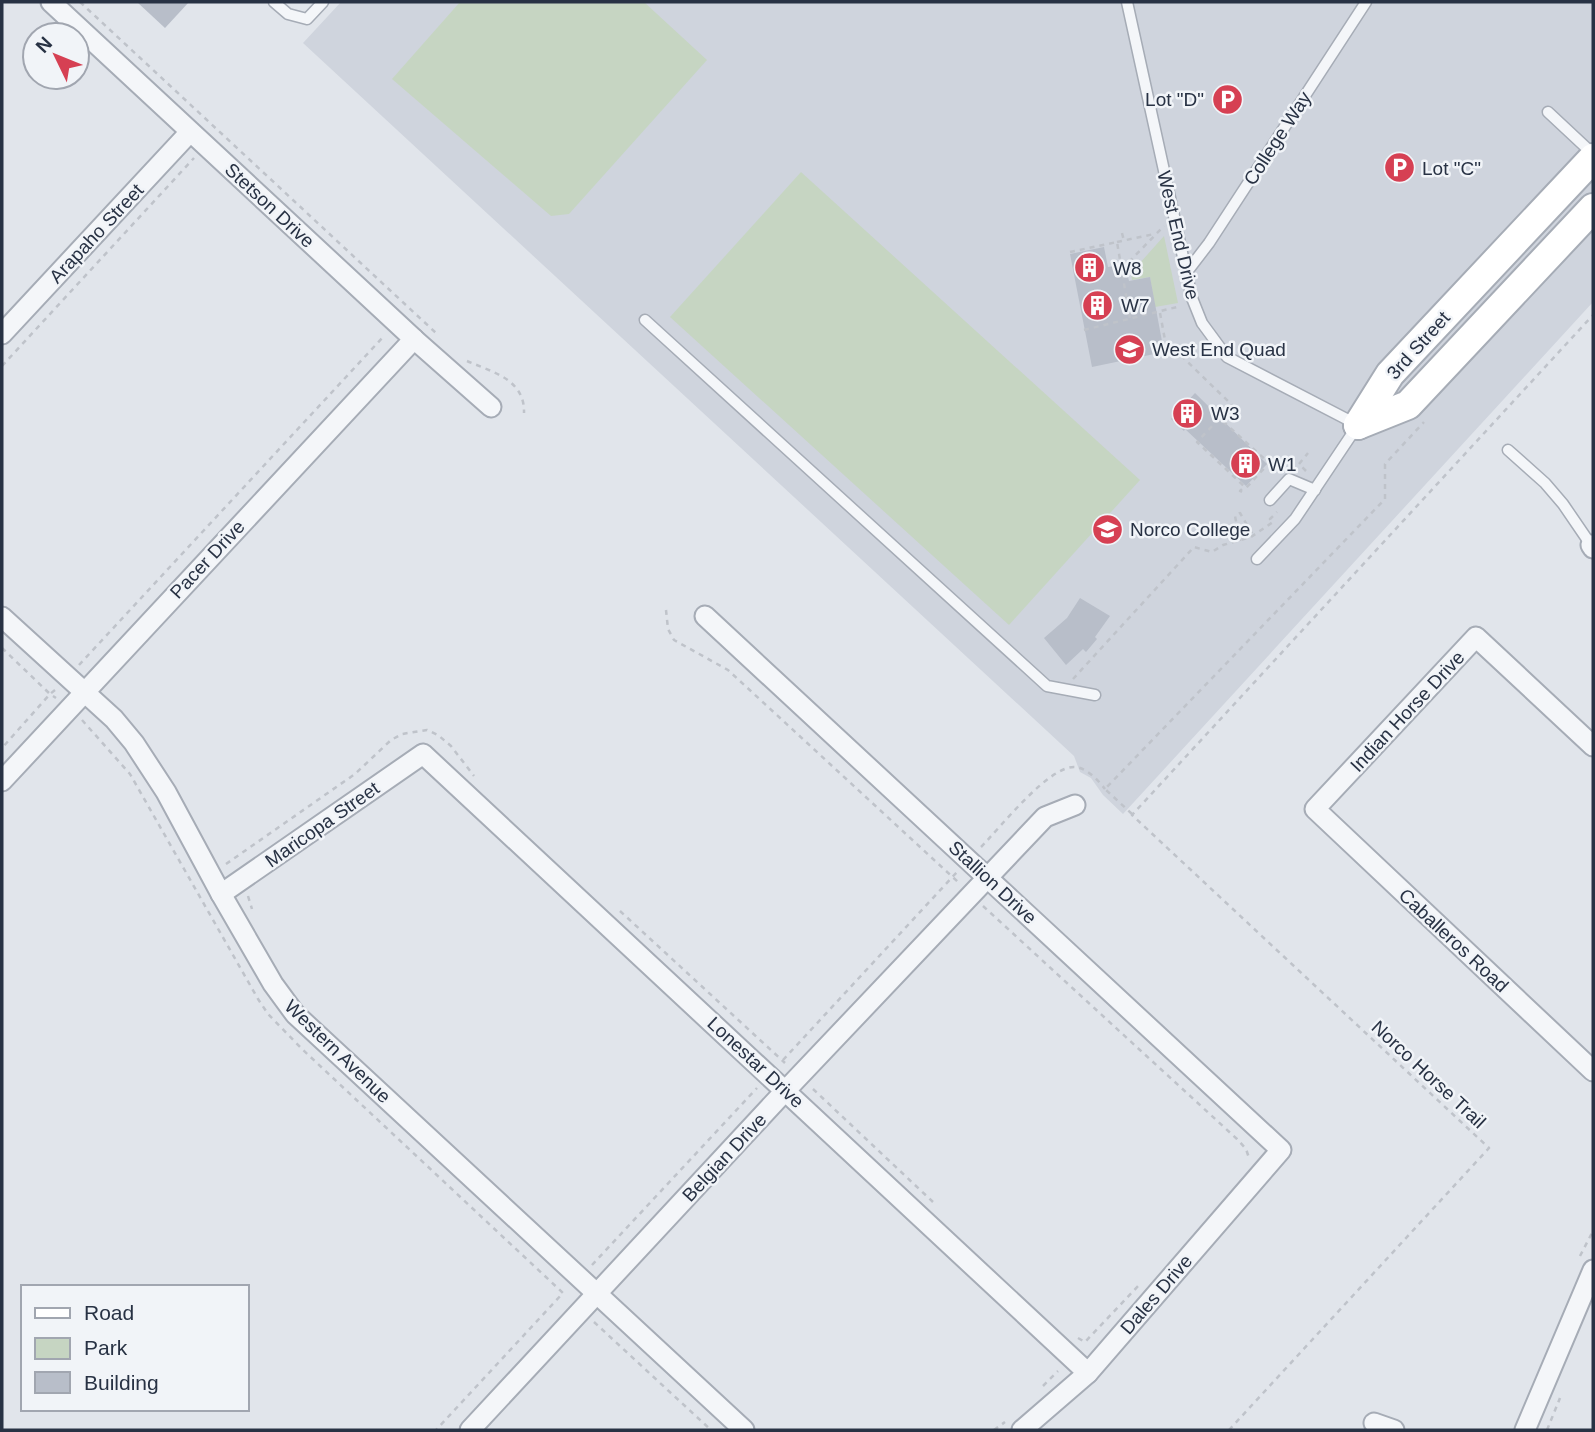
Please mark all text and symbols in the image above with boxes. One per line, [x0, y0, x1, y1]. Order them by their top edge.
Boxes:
north arrow [21, 21, 91, 91]
text: N [32, 33, 56, 57]
parking icon: Lot "D" [1210, 82, 1244, 116]
street label: College Way [1239, 87, 1316, 189]
place label: Lot "D" [1145, 89, 1204, 110]
parking icon: Lot "C" [1382, 151, 1416, 185]
place label: Lot "C" [1422, 158, 1481, 179]
street label: Stetson Drive [221, 159, 319, 252]
street label: West End Drive [1153, 169, 1204, 302]
street label: Arapaho Street [45, 179, 148, 287]
building icon: W8 [1073, 251, 1107, 285]
place label: W8 [1113, 258, 1142, 279]
building icon: W7 [1081, 288, 1115, 322]
place label: W7 [1121, 295, 1150, 316]
street label: 3rd Street [1383, 307, 1455, 383]
school or university icon: West End Quad [1112, 332, 1146, 366]
place label: West End Quad [1152, 339, 1286, 360]
building icon: W3 [1171, 396, 1205, 430]
place label: W3 [1211, 403, 1240, 424]
building icon: W1 [1228, 447, 1262, 481]
place label: W1 [1268, 454, 1297, 475]
school or university icon: Norco College [1090, 512, 1124, 546]
street label: Pacer Drive [166, 516, 249, 603]
place label: Norco College [1130, 519, 1250, 540]
street label: Indian Horse Drive [1346, 647, 1469, 776]
street label: Maricopa Street [261, 777, 384, 871]
street label: Stallion Drive [945, 837, 1041, 928]
street label: Caballeros Road [1395, 884, 1513, 996]
street label: Western Avenue [280, 996, 395, 1107]
street label: Lonestar Drive [703, 1013, 808, 1112]
street label: Norco Horse Trail [1367, 1016, 1490, 1132]
street label: Belgian Drive [678, 1109, 771, 1206]
street label: Dales Drive [1116, 1250, 1197, 1338]
legend [21, 1285, 248, 1411]
text: Road [84, 1301, 134, 1324]
text: Park [84, 1336, 128, 1359]
text: Building [84, 1371, 159, 1394]

